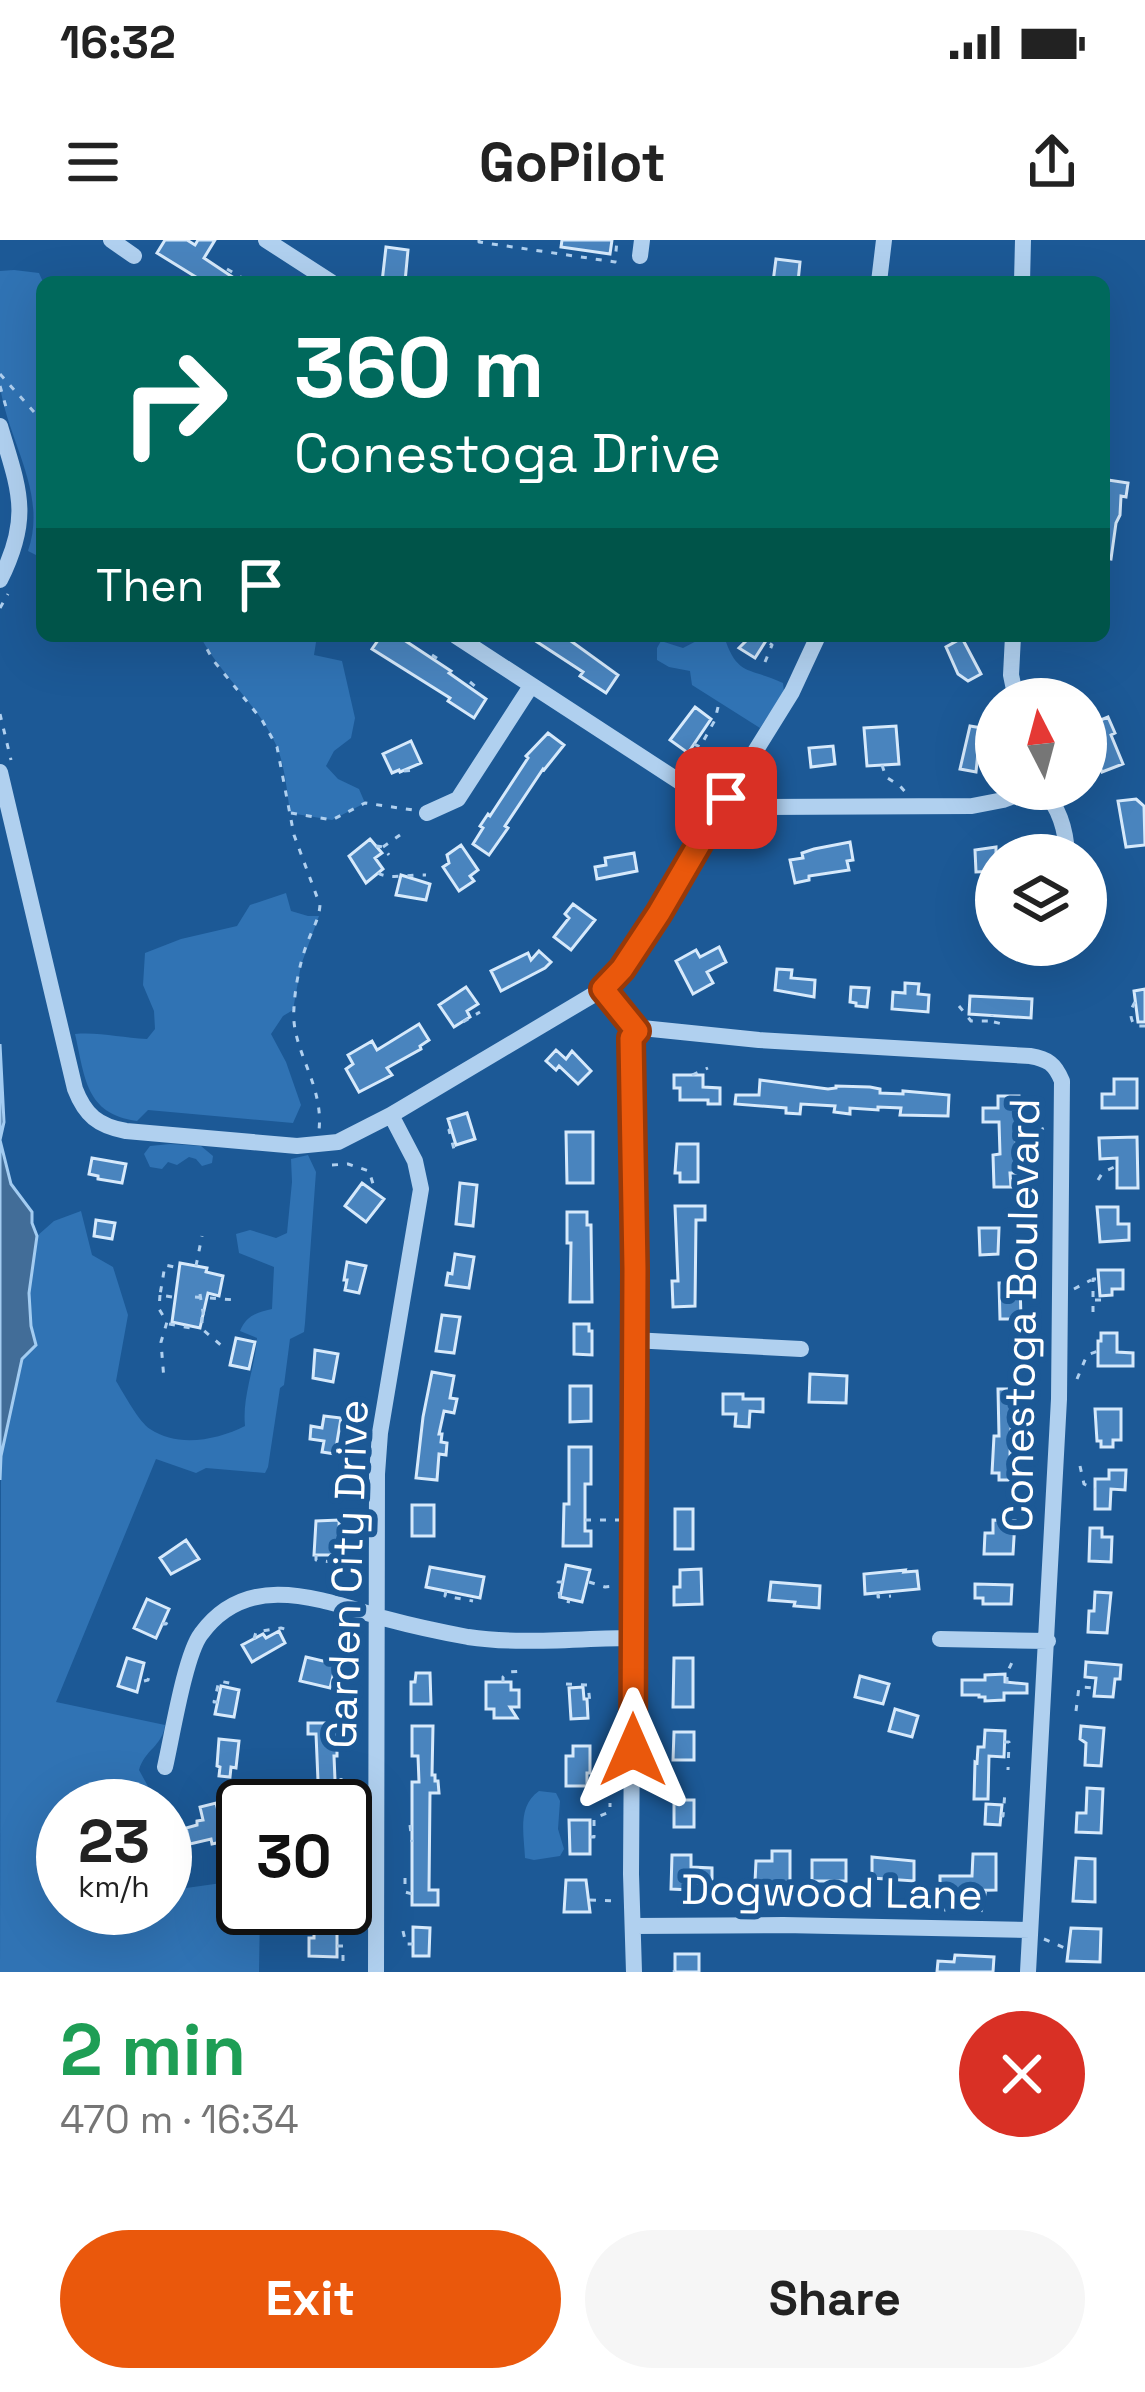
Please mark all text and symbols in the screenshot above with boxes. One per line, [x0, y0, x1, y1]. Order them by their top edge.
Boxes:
text: 16:32 [60, 14, 176, 71]
text: GoPilot [479, 128, 666, 197]
icon: menu [60, 129, 126, 195]
icon: share [1019, 129, 1085, 195]
text: 360 m [294, 314, 545, 422]
icon: right [96, 324, 252, 480]
text: Conestoga Drive [294, 419, 721, 488]
icon: arrive [228, 552, 294, 618]
text: Then [96, 557, 204, 614]
north arrow [975, 678, 1107, 810]
map controls [975, 678, 1107, 966]
pin [675, 747, 777, 849]
icon: arrive [693, 765, 759, 831]
button: layers [975, 834, 1107, 966]
street label: Conestoga Boulevard [991, 1098, 1051, 1532]
street label: Garden City Drive [314, 1399, 380, 1749]
position arrow [570, 1687, 696, 1813]
speed limit sign: 30 [216, 1779, 372, 1935]
text: 23 [78, 1803, 150, 1880]
street label: Dogwood Lane [681, 1863, 983, 1921]
text: km/h [78, 1867, 150, 1906]
text: 2 min [60, 2004, 246, 2096]
button: close [959, 2011, 1085, 2137]
text: 470 m · 16:34 [60, 2095, 299, 2144]
button: Exit [60, 2230, 561, 2368]
button: Share [585, 2230, 1085, 2368]

